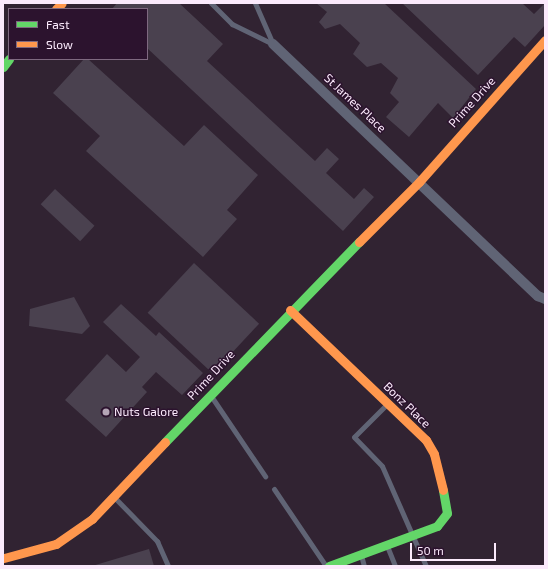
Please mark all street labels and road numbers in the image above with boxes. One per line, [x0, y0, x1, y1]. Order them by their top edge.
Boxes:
street label: St James Place [321, 71, 389, 135]
street label: Prime Drive [446, 74, 498, 130]
street label: Prime Drive [184, 347, 238, 403]
street label: Bonz Place [381, 379, 433, 431]

